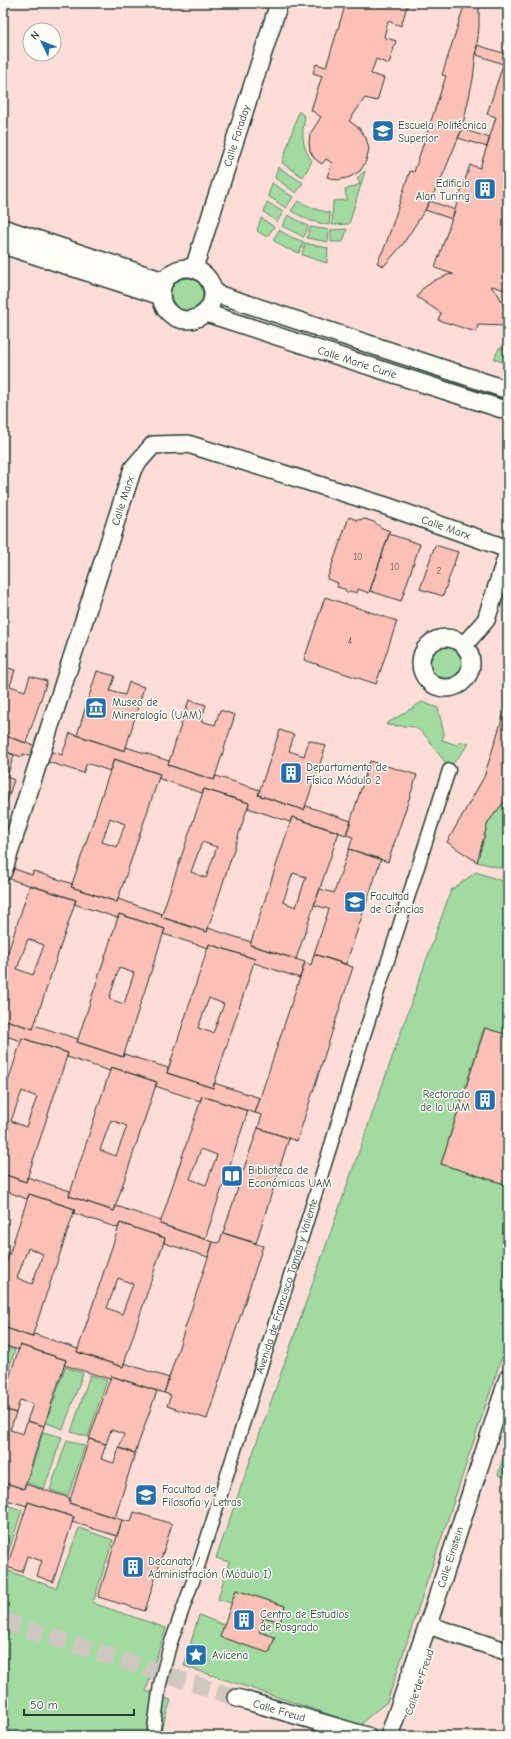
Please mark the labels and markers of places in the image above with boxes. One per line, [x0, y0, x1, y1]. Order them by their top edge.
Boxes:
school or university icon: Escuela Politécnica Superior [370, 118, 396, 144]
place label: Escuela Politécnica Superior [398, 119, 487, 145]
building icon: Edificio Alan Turing [472, 176, 498, 202]
place label: Edificio Alan Turing [416, 177, 470, 203]
museum icon: Museo de Mineralogía (UAM) [83, 695, 109, 721]
place label: Museo de Mineralogía (UAM) [112, 696, 202, 722]
building icon: Departamento de Física Módulo 2 [278, 760, 304, 786]
place label: Departamento de Física Módulo 2 [306, 761, 388, 787]
school or university icon: Facultad de Ciencias [342, 889, 368, 915]
place label: Facultad de Ciencias [370, 890, 424, 916]
building icon: Rectorado de la UAM [472, 1087, 498, 1113]
place label: Rectorado de la UAM [420, 1088, 470, 1114]
library icon: Biblioteca de Económicas UAM [219, 1163, 245, 1189]
place label: Biblioteca de Económicas UAM [248, 1164, 332, 1190]
school or university icon: Facultad de Filosofía y Letras [133, 1482, 159, 1508]
place label: Facultad de Filosofía y Letras [162, 1483, 242, 1509]
building icon: Decanato / Administración (Módulo I) [120, 1554, 146, 1580]
place label: Decanato / Administración (Módulo I) [148, 1555, 272, 1581]
building icon: Centro de Estudios de Posgrado [231, 1607, 257, 1633]
place label: Centro de Estudios de Posgrado [260, 1608, 349, 1634]
place icon: Avicena [183, 1642, 209, 1668]
place label: Avicena [212, 1649, 248, 1662]

